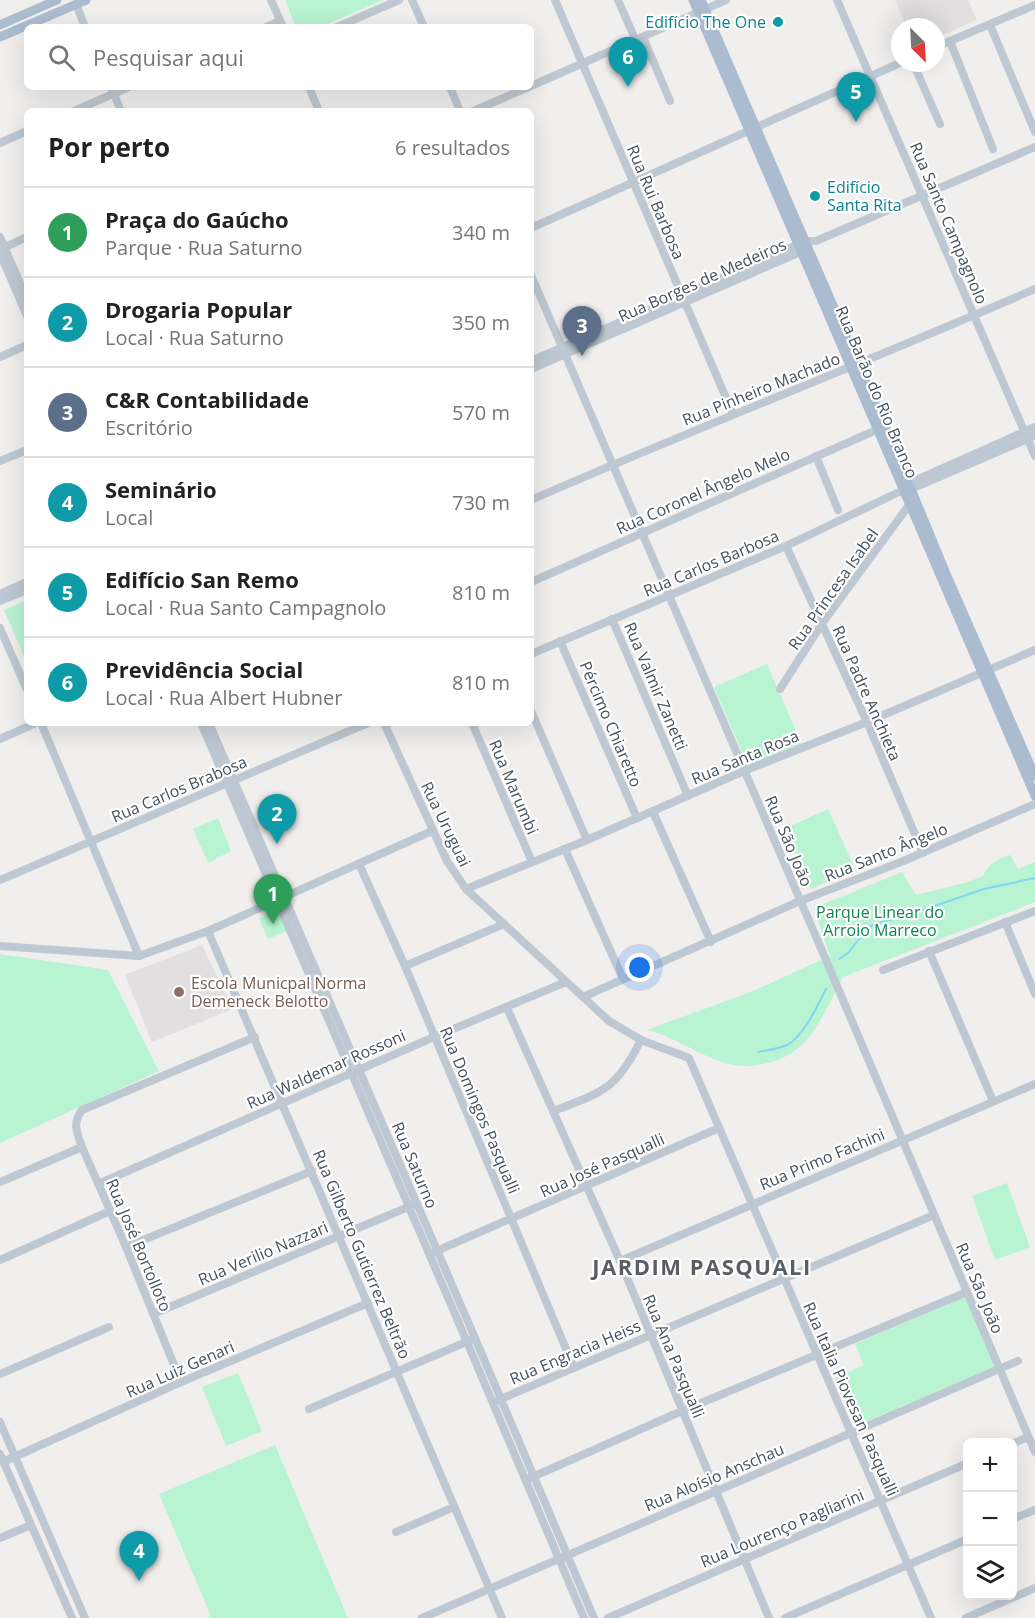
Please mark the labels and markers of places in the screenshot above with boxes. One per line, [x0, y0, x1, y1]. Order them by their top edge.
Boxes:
place label: Edifício The One [645, 11, 766, 33]
marker: Edifício The One [771, 15, 785, 29]
pin: 6 [608, 38, 648, 87]
pin: 5 [836, 72, 876, 122]
place label: Edifício Santa Rita [827, 176, 902, 216]
marker: Edifício Santa Rita [808, 189, 822, 203]
pin: 3 [562, 306, 602, 356]
pin: 2 [258, 794, 296, 844]
pin: 1 [254, 874, 292, 924]
place label: Escola Municpal Norma Demeneck Belotto [191, 972, 366, 1012]
marker: Escola Municpal Norma Demeneck Belotto [172, 985, 186, 999]
pin: 4 [120, 1532, 158, 1581]

